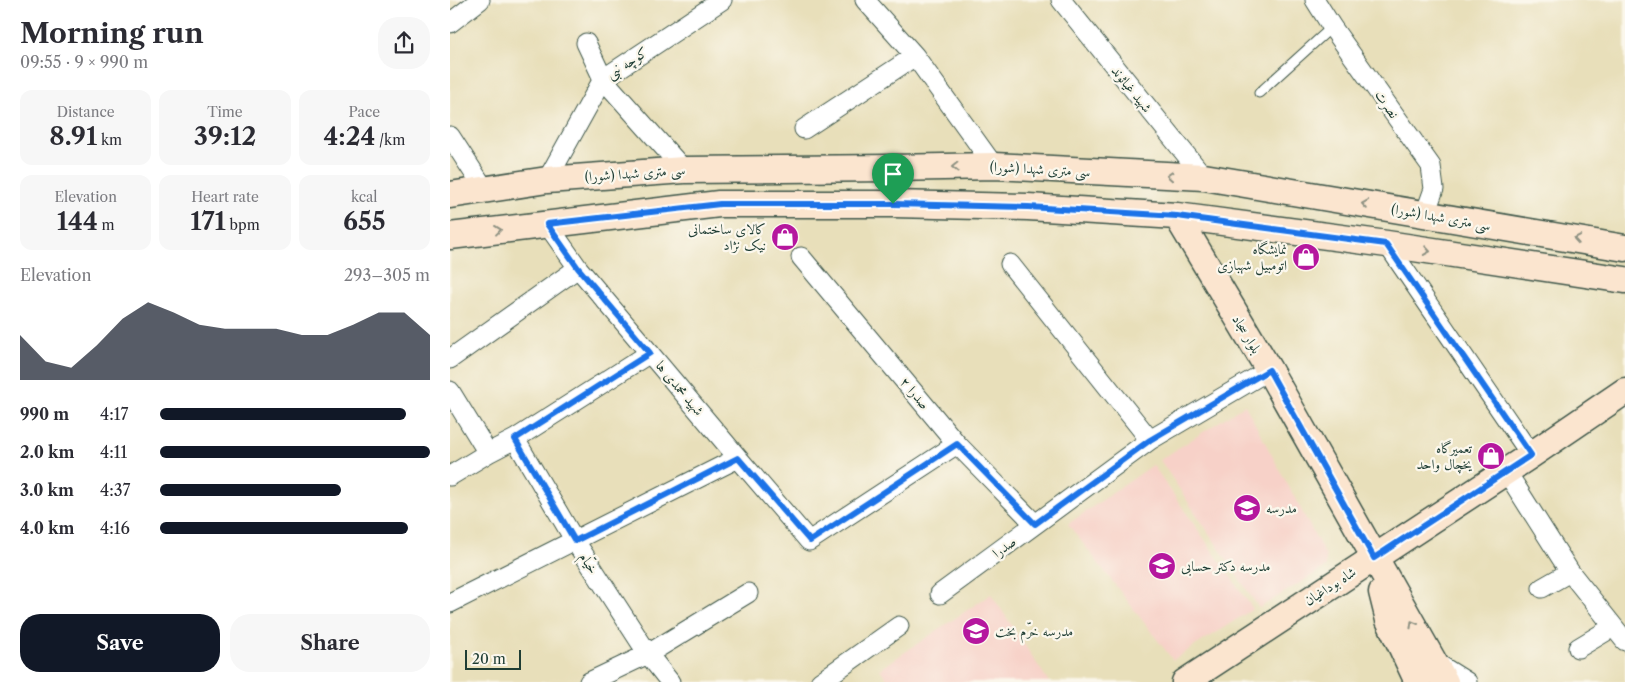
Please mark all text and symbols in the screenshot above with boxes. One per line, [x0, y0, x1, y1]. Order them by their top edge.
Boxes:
text: Morning run [20, 16, 204, 50]
button: share [378, 17, 430, 69]
street label: کوچه نبی [603, 43, 652, 85]
text: 09:55 · 9 × 990 m [20, 52, 148, 72]
street label: شهید غیاثوند [1107, 62, 1156, 117]
street label: نصرت [1370, 86, 1403, 123]
text: Distance [57, 103, 115, 121]
text: Time [207, 103, 243, 121]
text: Pace [349, 103, 380, 121]
text: 8.91 [49, 121, 97, 152]
text: 39:12 [194, 121, 256, 152]
text: 4:24 [323, 121, 375, 152]
text: km [97, 131, 122, 149]
text: /km [375, 131, 405, 149]
pin [872, 153, 914, 204]
street label: سی متری شهدا (شورا) [989, 157, 1091, 182]
street label: سی متری شهدا (شورا) [584, 160, 686, 186]
icon: arrive [879, 160, 907, 188]
one-way arrow [951, 161, 959, 172]
one-way arrow [1165, 170, 1173, 181]
text: Elevation [54, 188, 117, 206]
text: Heart rate [191, 188, 259, 206]
text: kcal [351, 188, 378, 206]
one-way arrow [1361, 199, 1369, 209]
street label: سی متری شهدا (شورا) [1390, 199, 1492, 236]
text: 144 [57, 206, 98, 237]
text: 171 [190, 206, 226, 237]
text: 655 [343, 206, 386, 237]
text: m [98, 216, 114, 234]
text: bpm [226, 216, 260, 234]
place label: کالای ساختمانی نیک نژاد [688, 220, 766, 254]
shop icon: کالای ساختمانی نیک نژاد [770, 222, 800, 252]
one-way arrow [495, 225, 503, 236]
one-way arrow [1573, 235, 1581, 245]
place label: نمایشگاه اتومبیل شهبازی [1217, 240, 1287, 276]
shop icon: نمایشگاه اتومبیل شهبازی [1291, 242, 1321, 272]
one-way arrow [1422, 245, 1431, 255]
text: Elevation [20, 265, 91, 285]
text: 293–305 m [344, 265, 430, 285]
street label: بلوار سجاد [1228, 311, 1266, 357]
street label: شهید محمدی ها [651, 357, 708, 420]
street label: صدرا ۲ [896, 373, 934, 413]
text: 990 m [20, 404, 69, 424]
text: 4:17 [100, 404, 128, 424]
place label: تعمیرگاه یخچال واحد [1416, 439, 1473, 474]
shop icon: تعمیرگاه یخچال واحد [1476, 441, 1506, 471]
text: 2.0 km [20, 442, 74, 462]
text: 4:11 [100, 442, 127, 462]
text: 3.0 km [20, 480, 74, 500]
text: 4:37 [100, 480, 130, 500]
school or university icon: مدرسه [1232, 493, 1262, 523]
place label: مدرسه [1266, 499, 1297, 517]
text: 4.0 km [20, 518, 74, 538]
text: 4:16 [100, 518, 130, 538]
street label: صدرا [989, 532, 1019, 562]
street label: خیّام [572, 548, 603, 579]
school or university icon: مدرسه دکتر حسابی [1147, 551, 1177, 581]
place label: مدرسه دکتر حسابی [1181, 557, 1270, 576]
street label: شاه بوداغیان [1301, 563, 1359, 609]
button: Save [20, 614, 220, 672]
button: Share [230, 614, 430, 672]
school or university icon: مدرسه خرّم بخت [961, 616, 991, 646]
place label: مدرسه خرّم بخت [995, 621, 1073, 644]
one-way arrow [1409, 621, 1419, 630]
scale bar [465, 647, 521, 670]
text: 20 m [472, 650, 506, 668]

